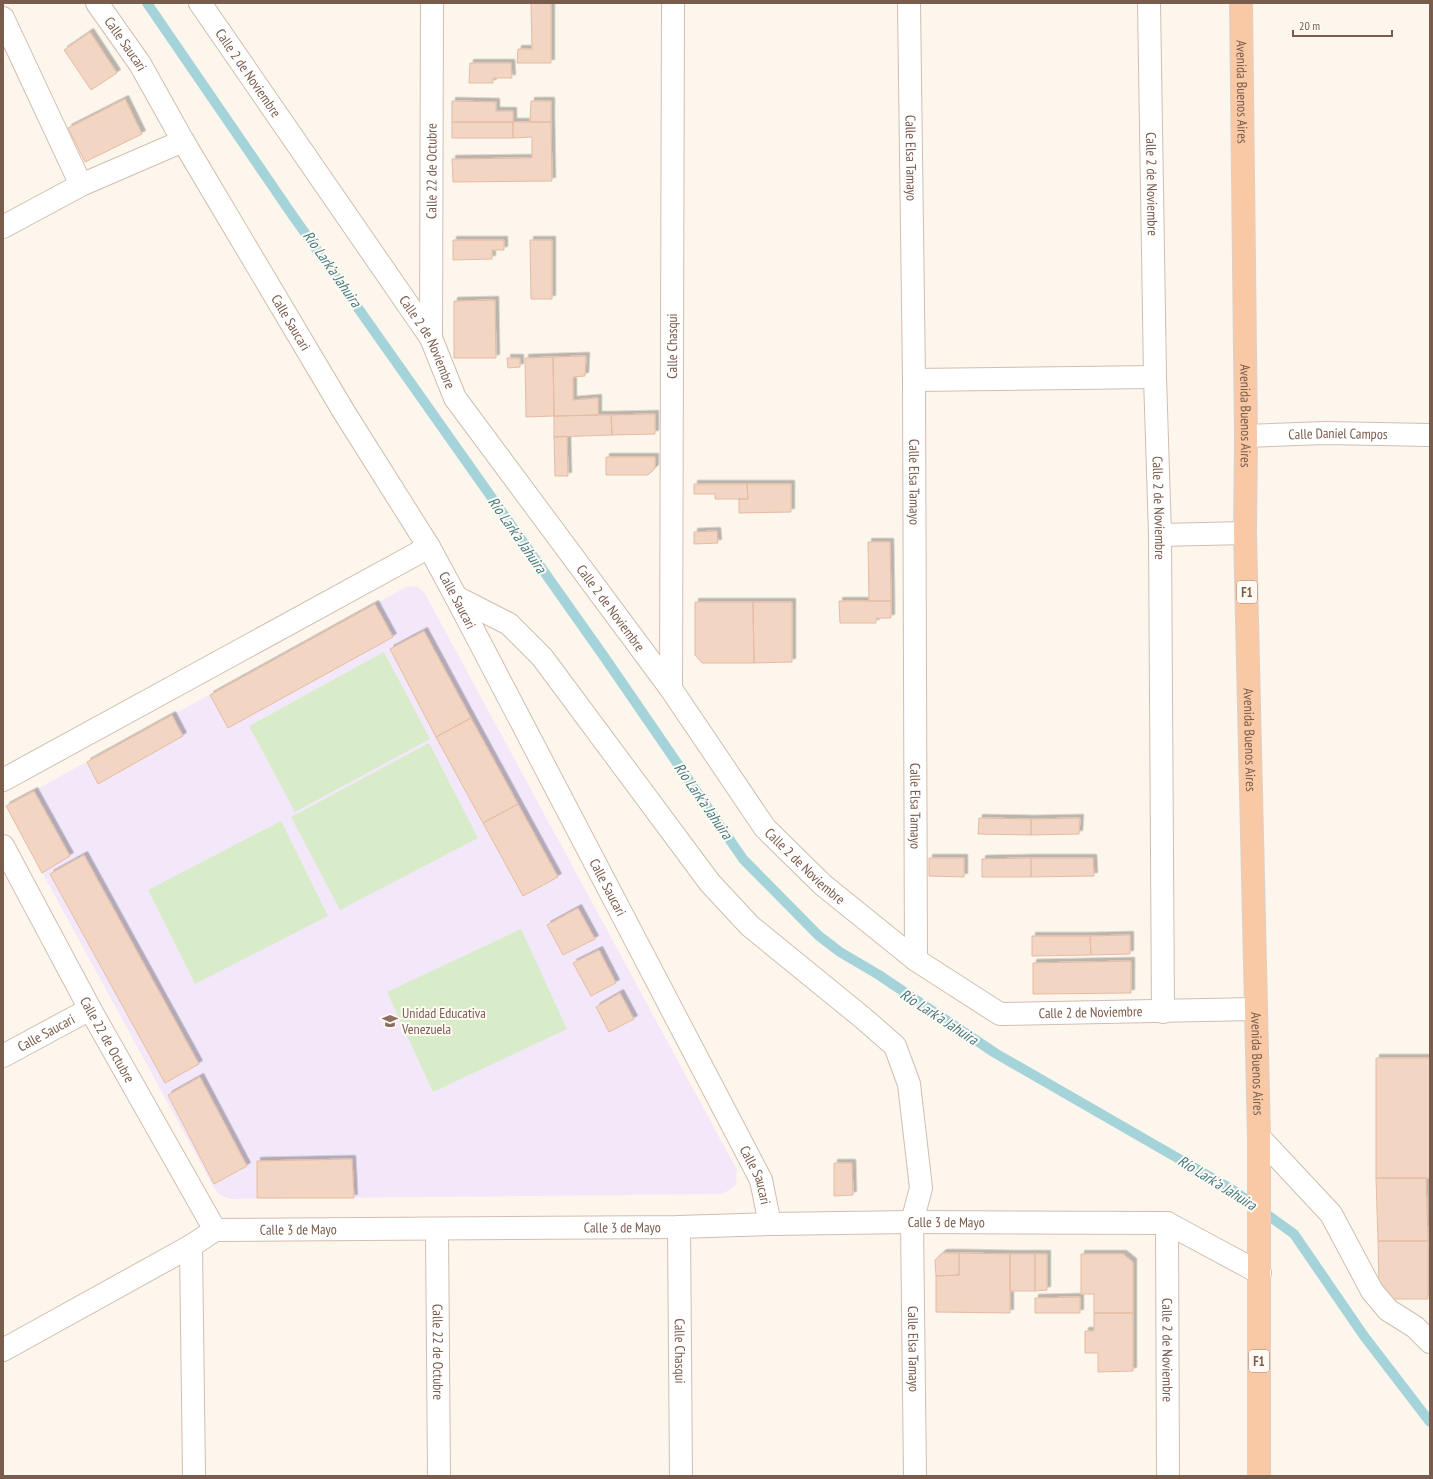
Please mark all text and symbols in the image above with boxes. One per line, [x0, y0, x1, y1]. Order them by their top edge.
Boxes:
scale bar [1293, 12, 1392, 38]
street label: Calle Saucari [101, 13, 151, 74]
text: 20 m [1299, 18, 1320, 33]
street label: Calle 2 de Noviembre [211, 25, 285, 121]
street label: Avenida Buenos Aires [1232, 40, 1252, 144]
street label: Calle Elsa Tamayo [901, 115, 921, 201]
street label: Calle 22 de Octubre [422, 123, 441, 219]
street label: Calle 2 de Noviembre [1142, 132, 1162, 236]
water label: Río Lark’a Jahuira [299, 227, 366, 311]
street label: Calle Saucari [267, 291, 315, 354]
street label: Calle 2 de Noviembre [395, 292, 459, 392]
street label: Calle Chasqui [663, 313, 681, 379]
street label: Avenida Buenos Aires [1236, 364, 1255, 468]
street label: Calle Daniel Campos [1288, 424, 1388, 443]
street label: Calle Elsa Tamayo [905, 439, 924, 525]
street label: Calle 2 de Noviembre [1149, 456, 1169, 560]
water label: Río Lark’a Jahuira [484, 493, 551, 577]
street label: Calle 2 de Noviembre [573, 561, 649, 655]
street label: Calle Saucari [435, 568, 480, 632]
road number: F1 [1237, 581, 1257, 603]
street label: Avenida Buenos Aires [1240, 688, 1260, 792]
water label: Río Lark’a Jahuira [670, 759, 737, 843]
street label: Calle Elsa Tamayo [906, 763, 925, 849]
street label: Calle 2 de Noviembre [761, 824, 849, 908]
street label: Calle Saucari [585, 855, 630, 919]
water label: Río Lark’a Jahuira [897, 984, 983, 1049]
street label: Calle 22 de Octubre [76, 994, 139, 1086]
street label: Calle 2 de Noviembre [1038, 1002, 1143, 1022]
place label: Unidad Educativa Venezuela [401, 1004, 486, 1038]
street label: Calle Saucari [14, 1010, 78, 1055]
school or university icon: Unidad Educativa Venezuela [381, 1012, 399, 1030]
street label: Avenida Buenos Aires [1247, 1012, 1268, 1116]
street label: Calle Saucari [736, 1143, 775, 1206]
water label: Río Lark’a Jahuira [1174, 1151, 1261, 1215]
street label: Calle 3 de Mayo [908, 1213, 985, 1231]
street label: Calle 3 de Mayo [584, 1218, 661, 1237]
street label: Calle 3 de Mayo [260, 1220, 337, 1239]
street label: Calle 2 de Noviembre [1158, 1298, 1177, 1402]
street label: Calle 22 de Octubre [429, 1304, 447, 1400]
street label: Calle Elsa Tamayo [904, 1306, 923, 1392]
street label: Calle Chasqui [671, 1318, 689, 1384]
road number: F1 [1249, 1350, 1269, 1372]

